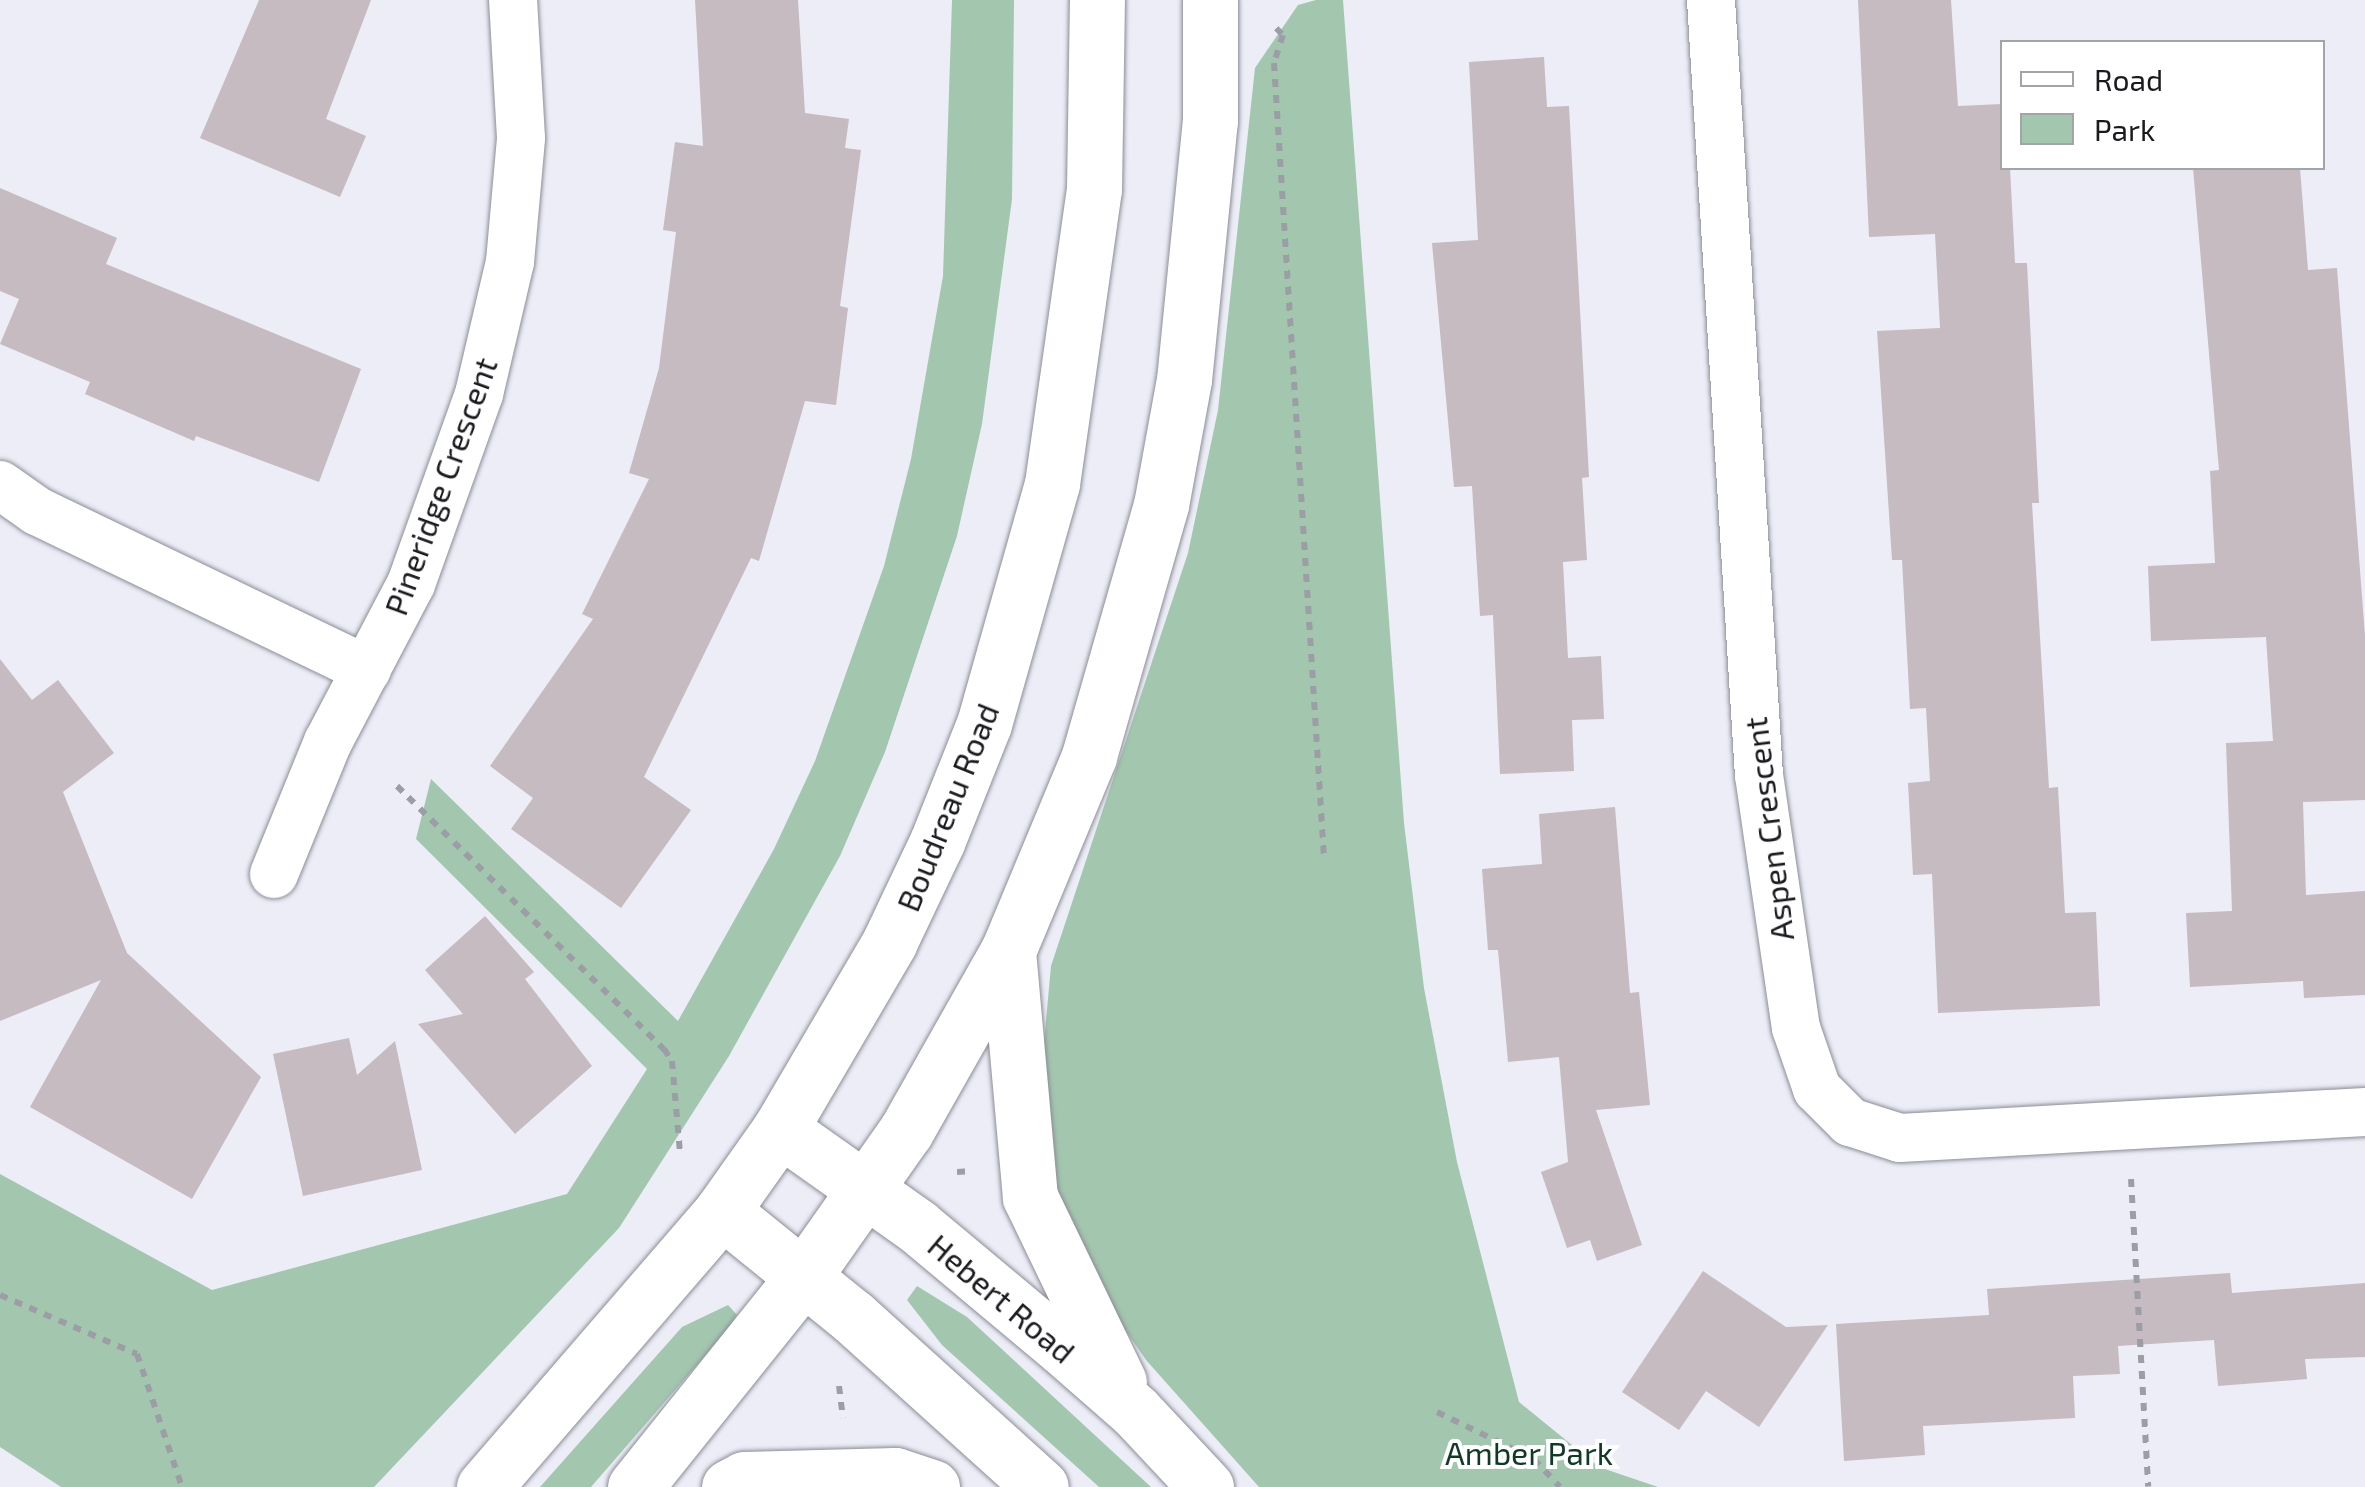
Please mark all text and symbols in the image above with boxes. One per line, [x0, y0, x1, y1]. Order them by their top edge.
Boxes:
legend [2000, 40, 2325, 170]
text: Road [2094, 61, 2163, 97]
text: Park [2094, 111, 2155, 147]
street label: Pineridge Crescent [376, 352, 504, 620]
street label: Boudreau Road [888, 697, 1006, 917]
street label: Aspen Crescent [1735, 715, 1801, 943]
street label: Hebert Road [921, 1225, 1083, 1371]
park label: Amber Park [1445, 1433, 1613, 1471]

